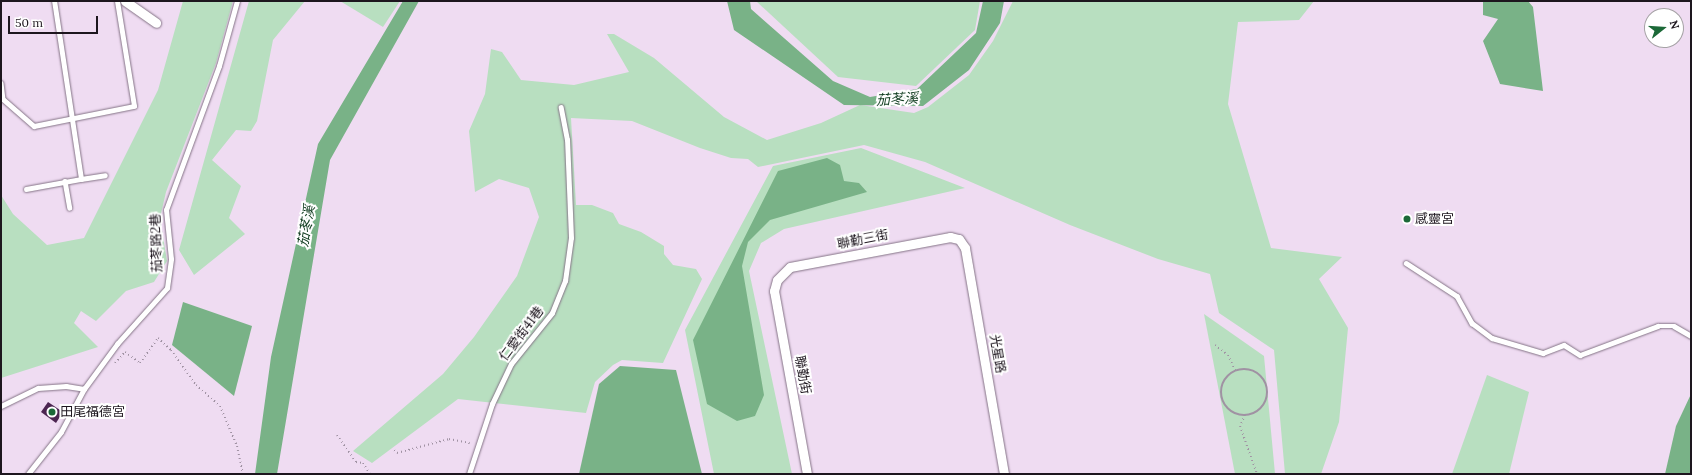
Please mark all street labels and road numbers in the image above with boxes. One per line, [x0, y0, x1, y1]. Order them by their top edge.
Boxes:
street label: 茄苳路2巷 [148, 213, 166, 273]
street label: 聯勤三街 [836, 227, 890, 253]
street label: 仁愛街41巷 [497, 304, 547, 364]
street label: 光星路 [986, 333, 1008, 375]
street label: 聯勤街 [791, 354, 813, 396]

